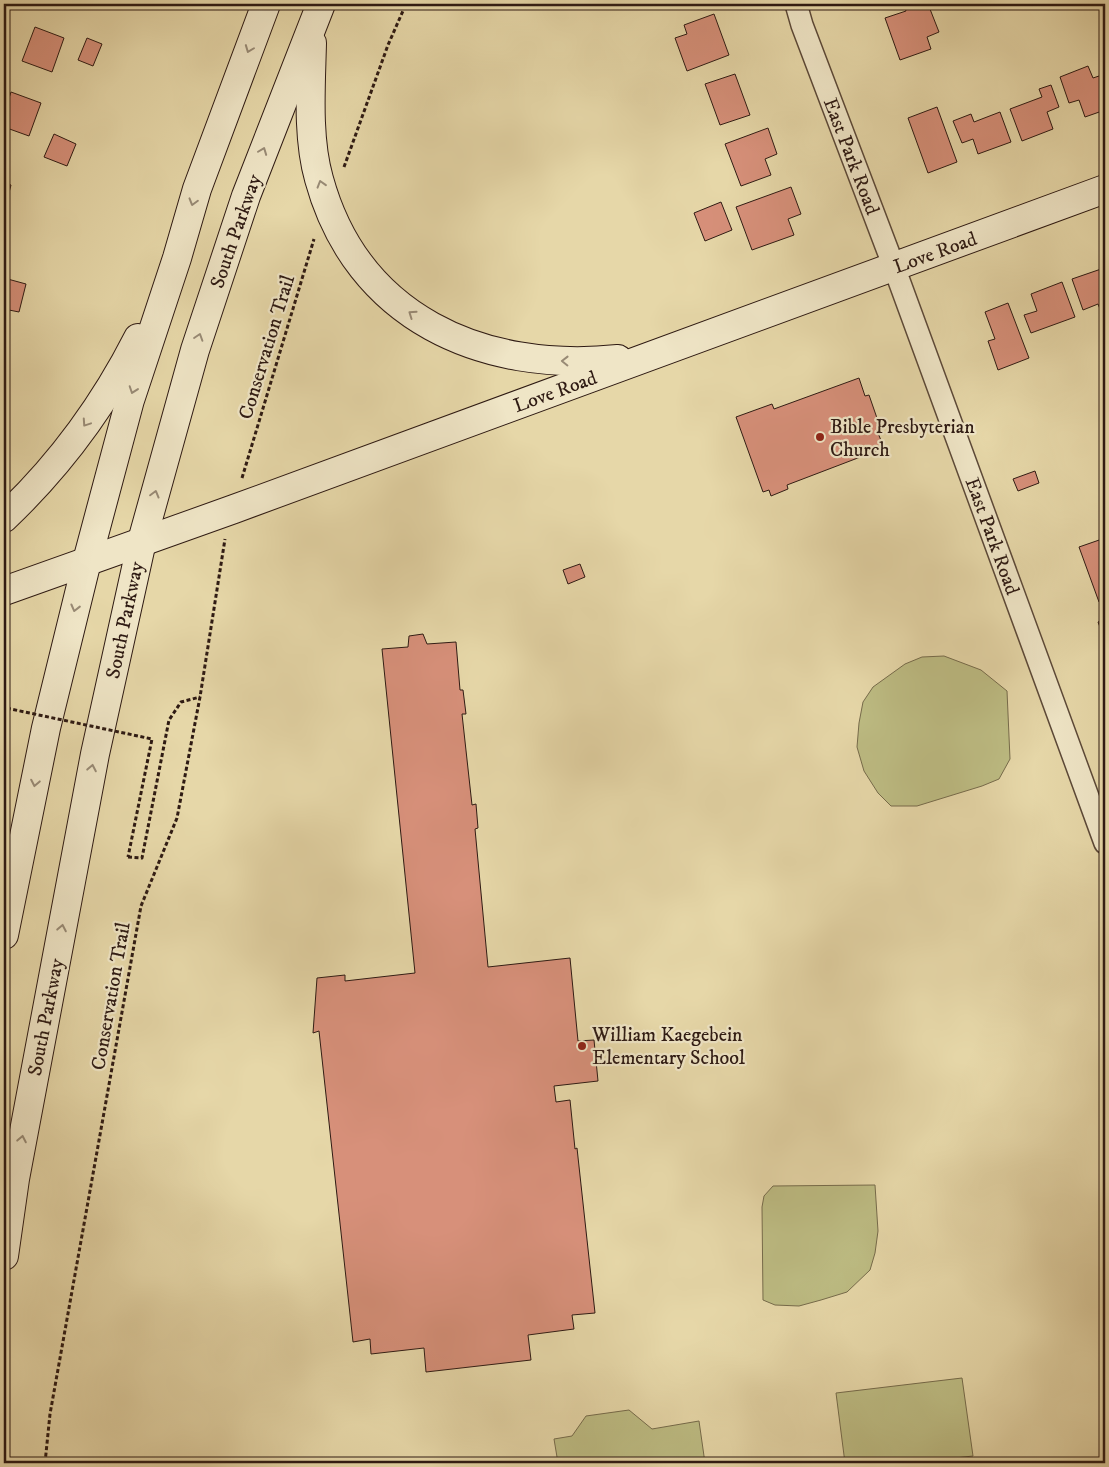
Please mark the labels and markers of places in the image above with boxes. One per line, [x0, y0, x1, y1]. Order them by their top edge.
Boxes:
place label: Bible Presbyterian Church [830, 415, 975, 463]
marker: Bible Presbyterian Church [814, 431, 826, 443]
place label: William Kaegebein Elementary School [591, 1023, 745, 1071]
marker: William Kaegebein Elementary School [576, 1040, 588, 1052]

